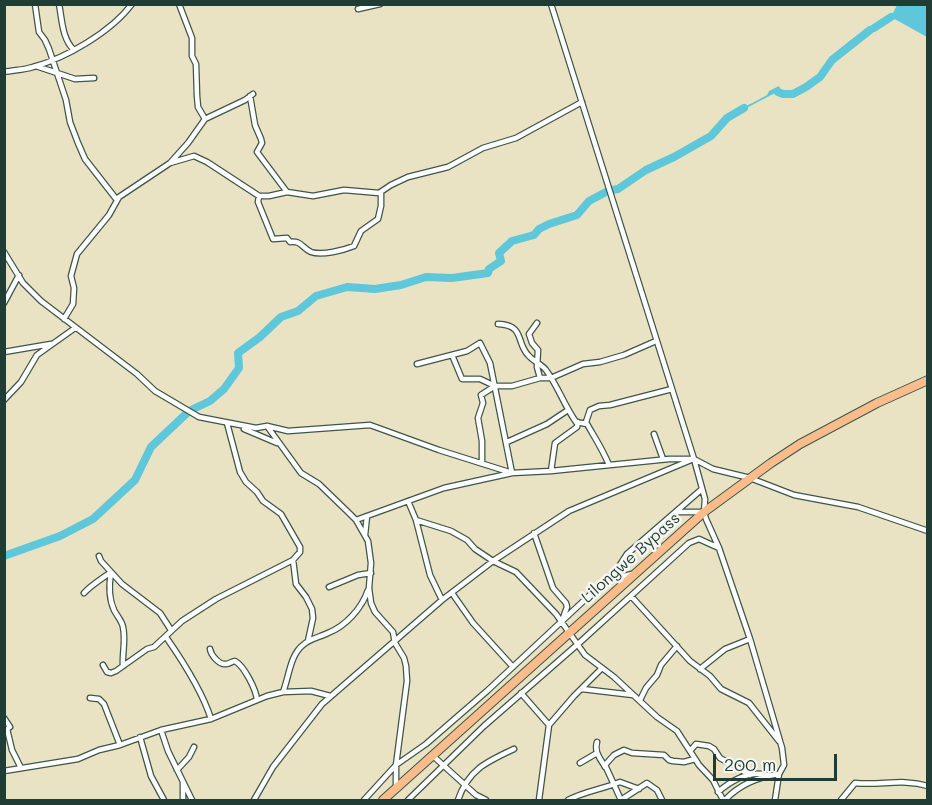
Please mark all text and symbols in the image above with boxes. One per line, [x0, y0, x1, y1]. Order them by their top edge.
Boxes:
street label: Lilongwe Bypass [578, 509, 684, 607]
scale bar [716, 742, 840, 780]
text: 200 m [724, 752, 776, 776]

